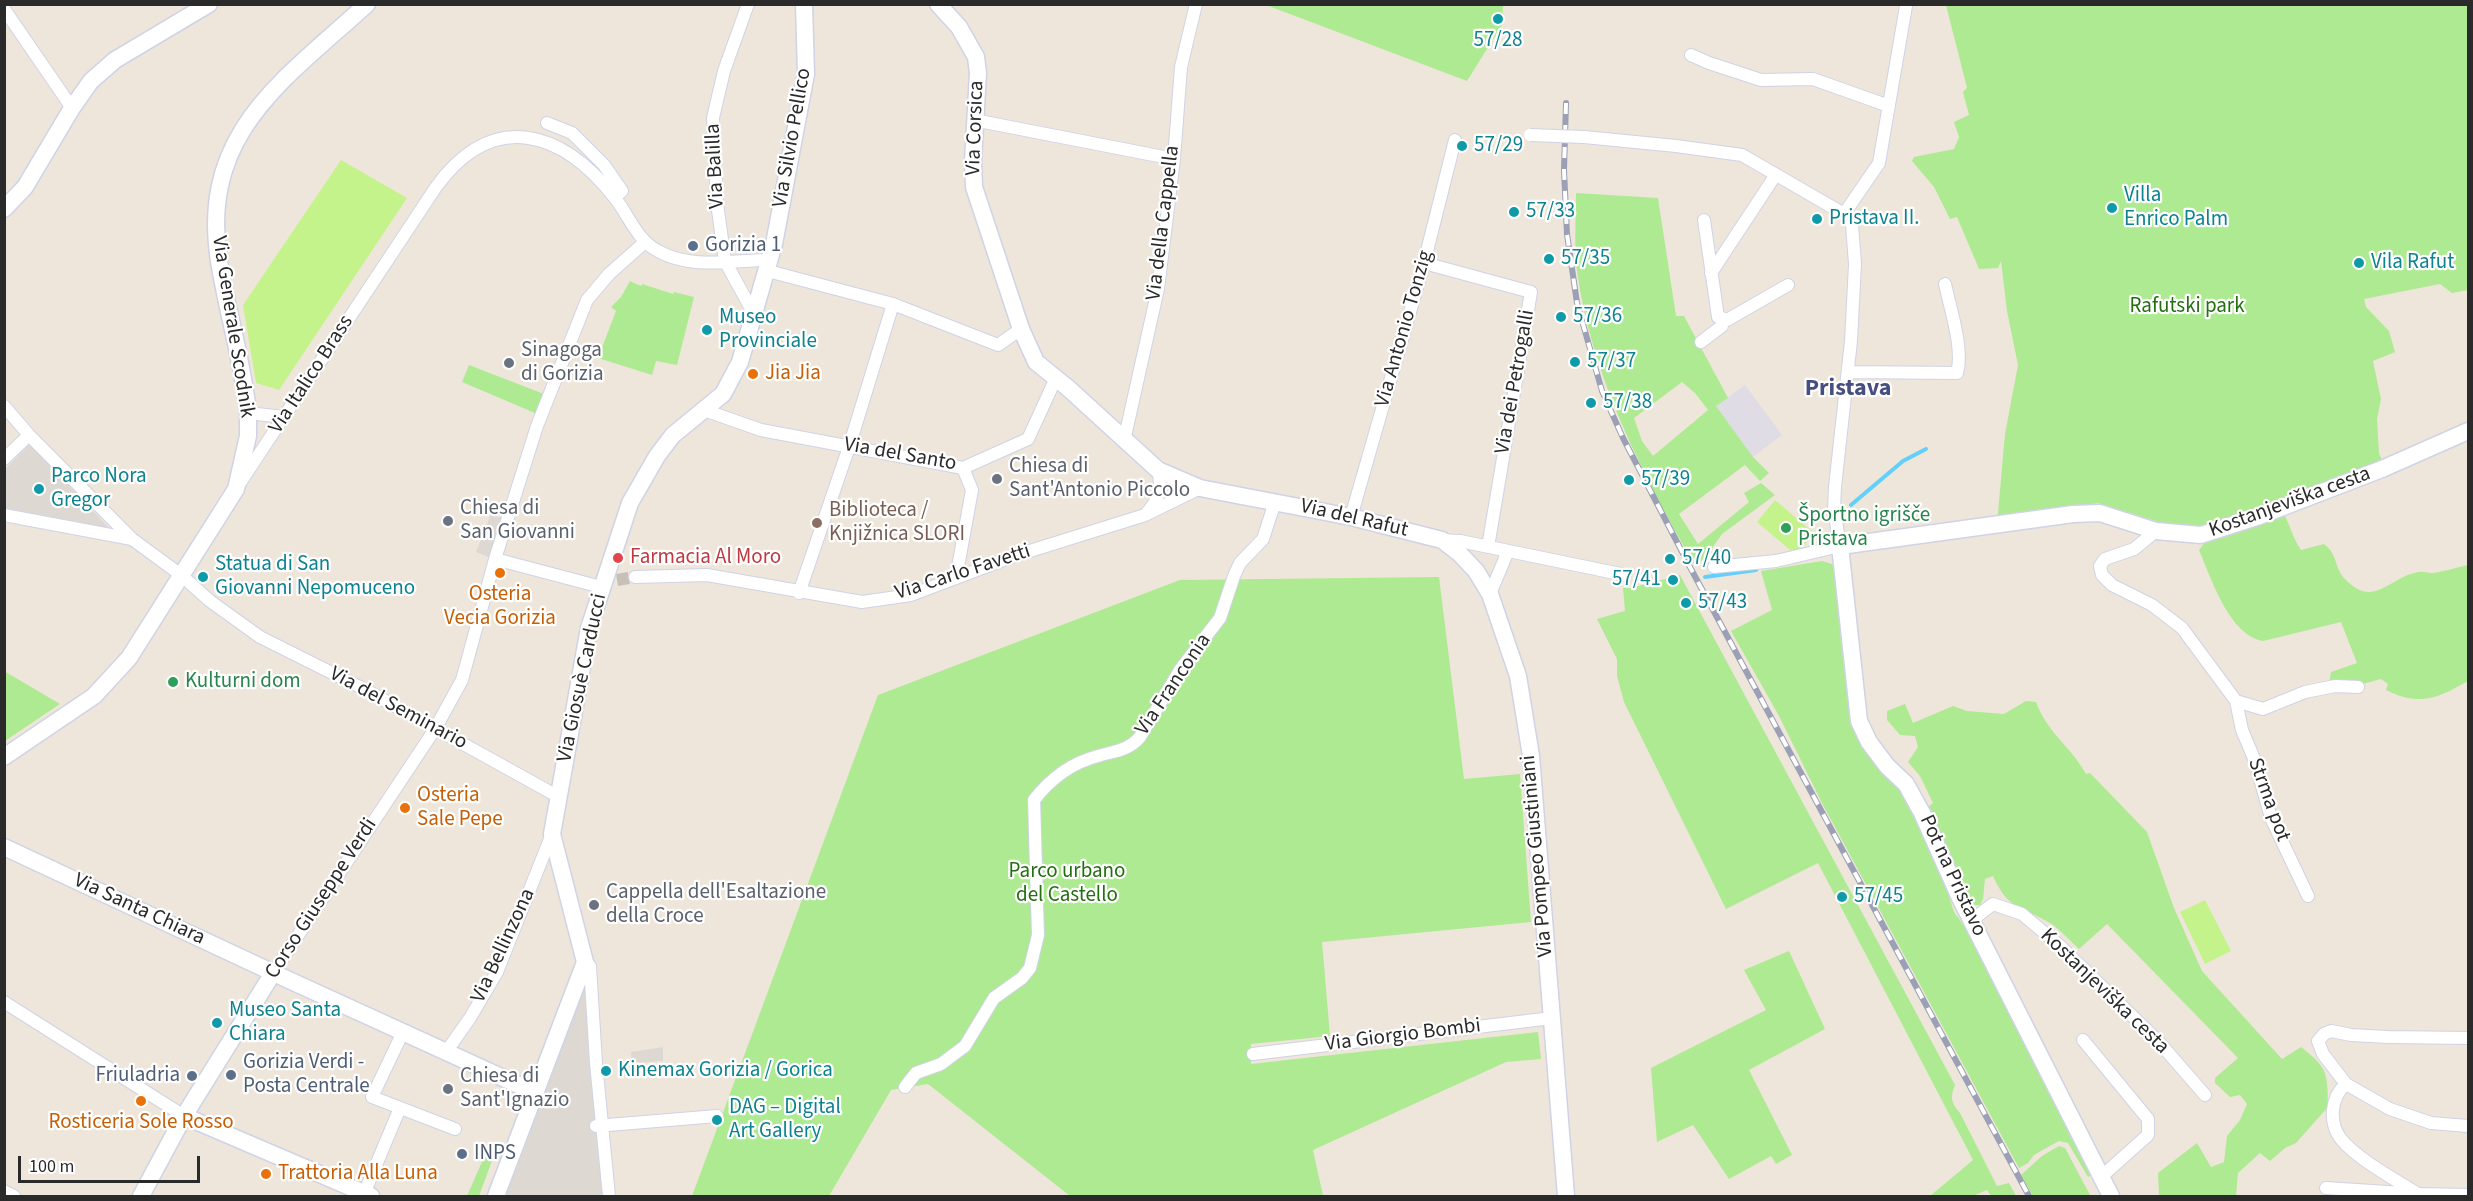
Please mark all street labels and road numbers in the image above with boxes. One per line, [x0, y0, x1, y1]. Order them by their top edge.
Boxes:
street label: Via Silvio Pellico [768, 66, 818, 210]
street label: Via Corsica [962, 80, 990, 176]
street label: Via Balilla [701, 123, 731, 209]
street label: Via della Cappella [1142, 144, 1186, 302]
street label: Via Generale Scodnik [205, 234, 259, 420]
street label: Via Antonio Tonzig [1371, 248, 1439, 410]
street label: Via dei Petrogalli [1491, 308, 1541, 456]
street label: Via Italico Brass [264, 311, 360, 439]
street label: Via del Santo [842, 433, 958, 477]
street label: Kostanjeviška cesta [2206, 462, 2374, 544]
street label: Via del Rafut [1298, 494, 1410, 544]
street label: Via Carlo Favetti [892, 539, 1034, 607]
street label: Via Giosuè Carducci [553, 591, 613, 765]
street label: Via Franconia [1131, 629, 1217, 741]
street label: Via del Seminario [325, 662, 471, 756]
street label: Via Pompeo Giustiniani [1517, 754, 1559, 958]
street label: Strma pot [2241, 755, 2295, 845]
street label: Pot na Pristavo [1913, 811, 1991, 941]
street label: Corso Giuseppe Verdi [261, 814, 383, 984]
street label: Via Santa Chiara [69, 869, 209, 951]
street label: Via Bellinzona [467, 885, 541, 1007]
street label: Kostanjeviška cesta [2034, 924, 2174, 1060]
street label: Via Giorgio Bombi [1324, 1014, 1482, 1058]

